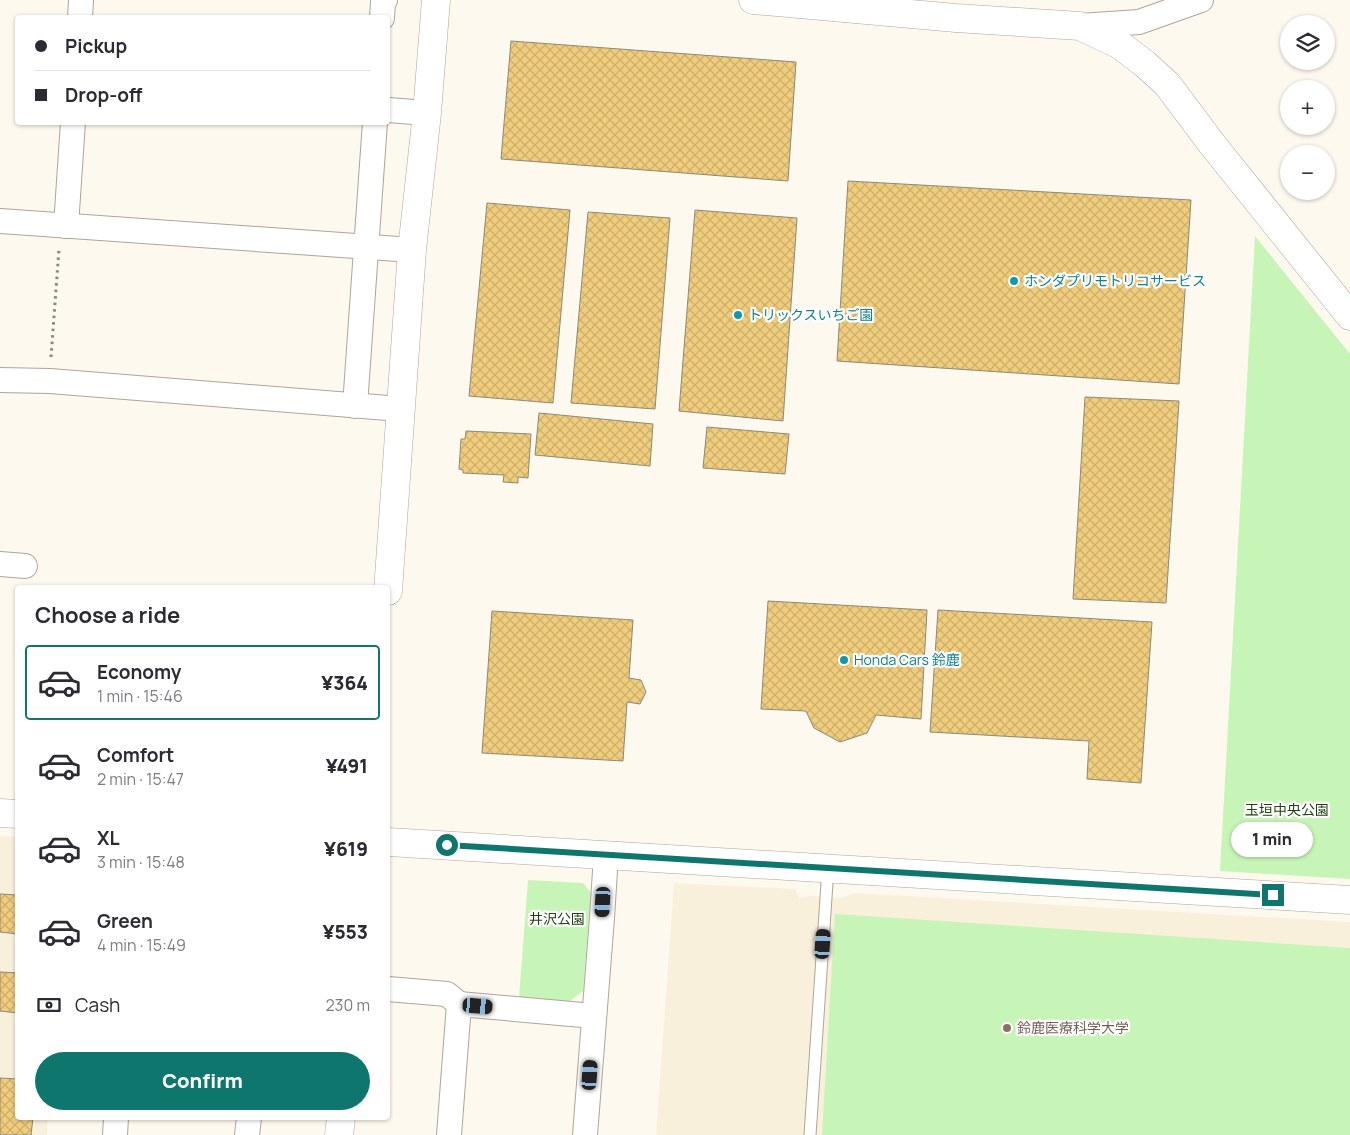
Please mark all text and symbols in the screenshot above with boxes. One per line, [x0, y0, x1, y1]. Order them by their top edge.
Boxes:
map controls [1280, 15, 1335, 200]
button: layers [1280, 15, 1335, 70]
text: Pickup [65, 33, 127, 59]
button: + [1280, 80, 1335, 135]
text: Drop-off [65, 82, 142, 108]
button: − [1280, 145, 1335, 200]
place label: ホンダプリモトリコサービス [1024, 271, 1206, 290]
marker: ホンダプリモトリコサービス [1008, 275, 1020, 287]
place label: トリックスいちご園 [748, 305, 874, 324]
marker: トリックスいちご園 [732, 309, 744, 321]
text: Choose a ride [35, 600, 180, 630]
place label: Honda Cars 鈴鹿 [854, 650, 960, 669]
marker: Honda Cars 鈴鹿 [838, 654, 850, 666]
text: Economy [97, 659, 181, 685]
icon: car [37, 660, 82, 705]
text: ¥364 [321, 670, 368, 696]
text: 1 min · 15:46 [97, 685, 183, 707]
text: Comfort [97, 742, 174, 768]
icon: car [37, 743, 82, 788]
text: ¥491 [326, 753, 368, 779]
text: 2 min · 15:47 [97, 768, 184, 790]
park label: 玉垣中央公園 [1245, 800, 1329, 819]
callout: 1 min [1232, 822, 1314, 858]
text: XL [97, 825, 120, 851]
icon: car [37, 826, 82, 871]
text: 1 min [1252, 828, 1292, 850]
route start [436, 834, 458, 856]
text: ¥619 [324, 836, 368, 862]
text: 3 min · 15:48 [97, 851, 185, 873]
route end [1262, 884, 1284, 906]
car [594, 887, 611, 917]
text: Green [97, 908, 153, 934]
icon: car [37, 909, 82, 954]
park label: 井沢公園 [529, 909, 585, 928]
text: ¥553 [322, 919, 368, 945]
car [814, 929, 831, 959]
text: 4 min · 15:49 [97, 934, 186, 956]
icon: cash [35, 991, 63, 1019]
text: Cash [75, 992, 120, 1018]
text: 230 m [326, 994, 370, 1016]
car [462, 997, 493, 1015]
place label: 鈴鹿医療科学大学 [1017, 1018, 1129, 1037]
marker: 鈴鹿医療科学大学 [1001, 1022, 1013, 1034]
button: Confirm [35, 1052, 370, 1110]
car [581, 1060, 598, 1090]

